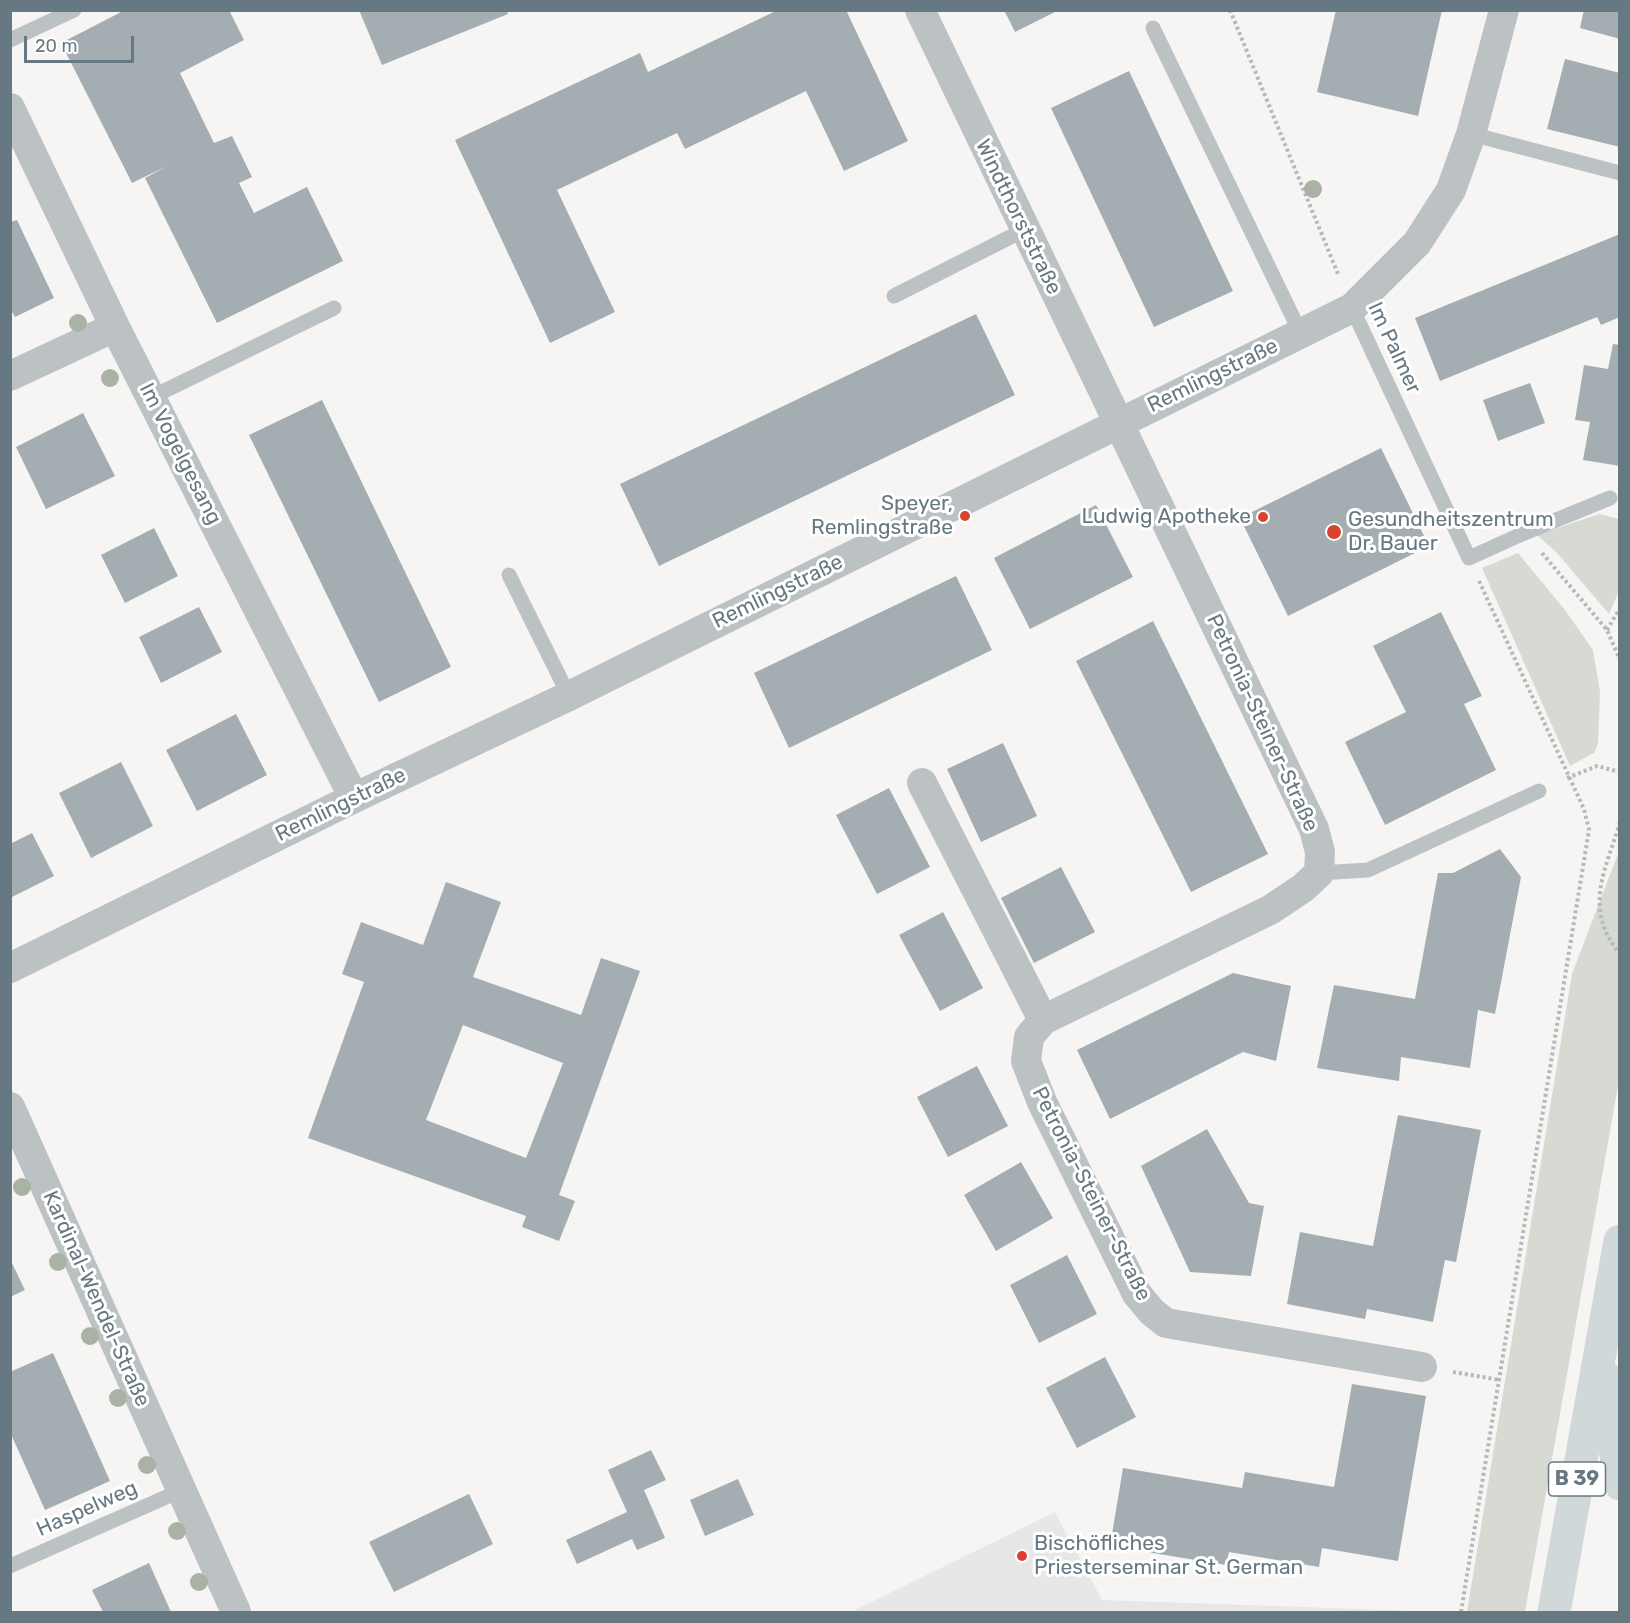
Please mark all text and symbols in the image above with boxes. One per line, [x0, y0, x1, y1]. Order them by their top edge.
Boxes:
scale bar [27, 24, 136, 62]
text: 20 m [35, 35, 77, 57]
street label: Windthorststraße [970, 135, 1066, 299]
street label: Im Palmer [1362, 298, 1426, 398]
street label: Remlingstraße [1144, 334, 1282, 418]
street label: Im Vogelgesang [133, 379, 227, 529]
place label: Speyer, Remlingstraße [811, 491, 953, 541]
place label: Ludwig Apotheke [1081, 504, 1251, 530]
place label: Gesundheitszentrum Dr. Bauer [1348, 507, 1554, 557]
marker: Speyer, Remlingstraße [958, 509, 972, 523]
marker: Ludwig Apotheke [1256, 510, 1270, 524]
marker: Gesundheitszentrum Dr. Bauer [1325, 523, 1343, 541]
street label: Remlingstraße [709, 550, 847, 634]
street label: Petronia-Steiner-Straße [1201, 610, 1323, 836]
street label: Remlingstraße [272, 763, 410, 847]
street label: Petronia-Steiner-Straße [1026, 1083, 1156, 1305]
street label: Kardinal-Wendel-Straße [37, 1187, 155, 1411]
road number: B 39 [1548, 1462, 1606, 1496]
street label: Haspelweg [33, 1476, 141, 1542]
place label: Bischöfliches Priesterseminar St. German [1034, 1531, 1303, 1581]
marker: Bischöfliches Priesterseminar St. German [1015, 1549, 1029, 1563]

